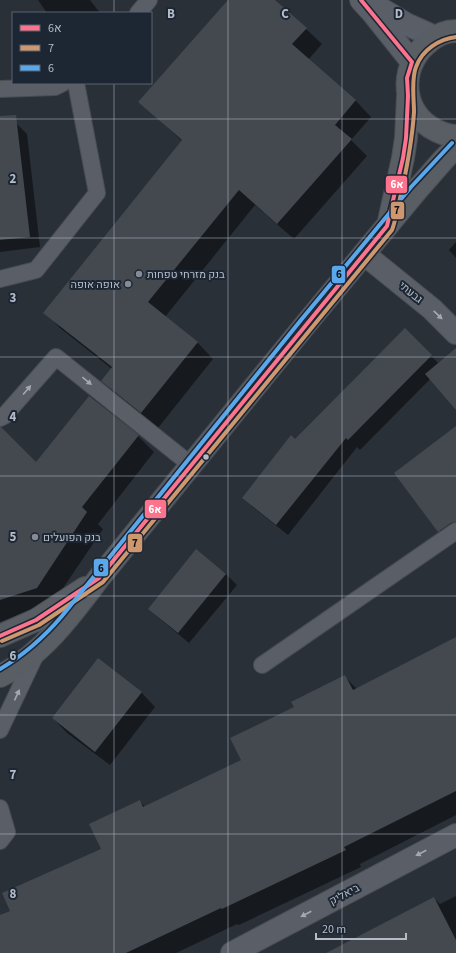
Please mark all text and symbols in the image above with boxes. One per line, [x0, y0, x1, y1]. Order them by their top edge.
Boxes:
text: B [167, 5, 175, 23]
text: C [281, 5, 289, 23]
text: D [395, 5, 403, 23]
legend [12, 12, 152, 84]
text: 6א [48, 20, 62, 37]
text: 7 [48, 40, 54, 57]
text: 6 [48, 60, 54, 77]
text: 2 [10, 170, 17, 188]
line badge: 6א [385, 175, 408, 194]
text: 6א [390, 177, 404, 192]
line badge: 7 [390, 201, 405, 220]
text: 7 [394, 203, 400, 218]
line badge: 6 [331, 265, 346, 284]
place label: בנק מזרחי טפחות [147, 267, 225, 282]
text: 6 [336, 267, 342, 282]
marker: בנק מזרחי טפחות [134, 269, 144, 279]
place label: אופה אופה [70, 277, 120, 292]
street label: גבעתי [396, 278, 426, 307]
marker: אופה אופה [123, 279, 133, 289]
text: 3 [10, 289, 17, 307]
one-way arrow [433, 310, 443, 320]
one-way arrow [81, 377, 92, 385]
one-way arrow [22, 385, 31, 395]
text: 4 [10, 408, 17, 426]
unlabelled marker [201, 452, 211, 462]
line badge: 6א [144, 499, 167, 519]
text: 6א [148, 502, 162, 517]
text: 5 [10, 528, 17, 546]
place label: בנק הפועלים [43, 530, 101, 545]
marker: בנק הפועלים [30, 532, 40, 542]
line badge: 7 [127, 533, 143, 553]
text: 7 [132, 536, 138, 551]
line badge: 6 [93, 558, 109, 577]
text: 6 [98, 561, 104, 576]
text: 6 [10, 647, 17, 665]
one-way arrow [14, 689, 20, 701]
text: 7 [10, 766, 17, 784]
one-way arrow [416, 850, 427, 856]
street label: ביאליק [327, 880, 362, 909]
text: 8 [10, 885, 17, 903]
one-way arrow [301, 910, 312, 917]
scale bar [316, 915, 406, 941]
text: 20 m [322, 921, 346, 938]

